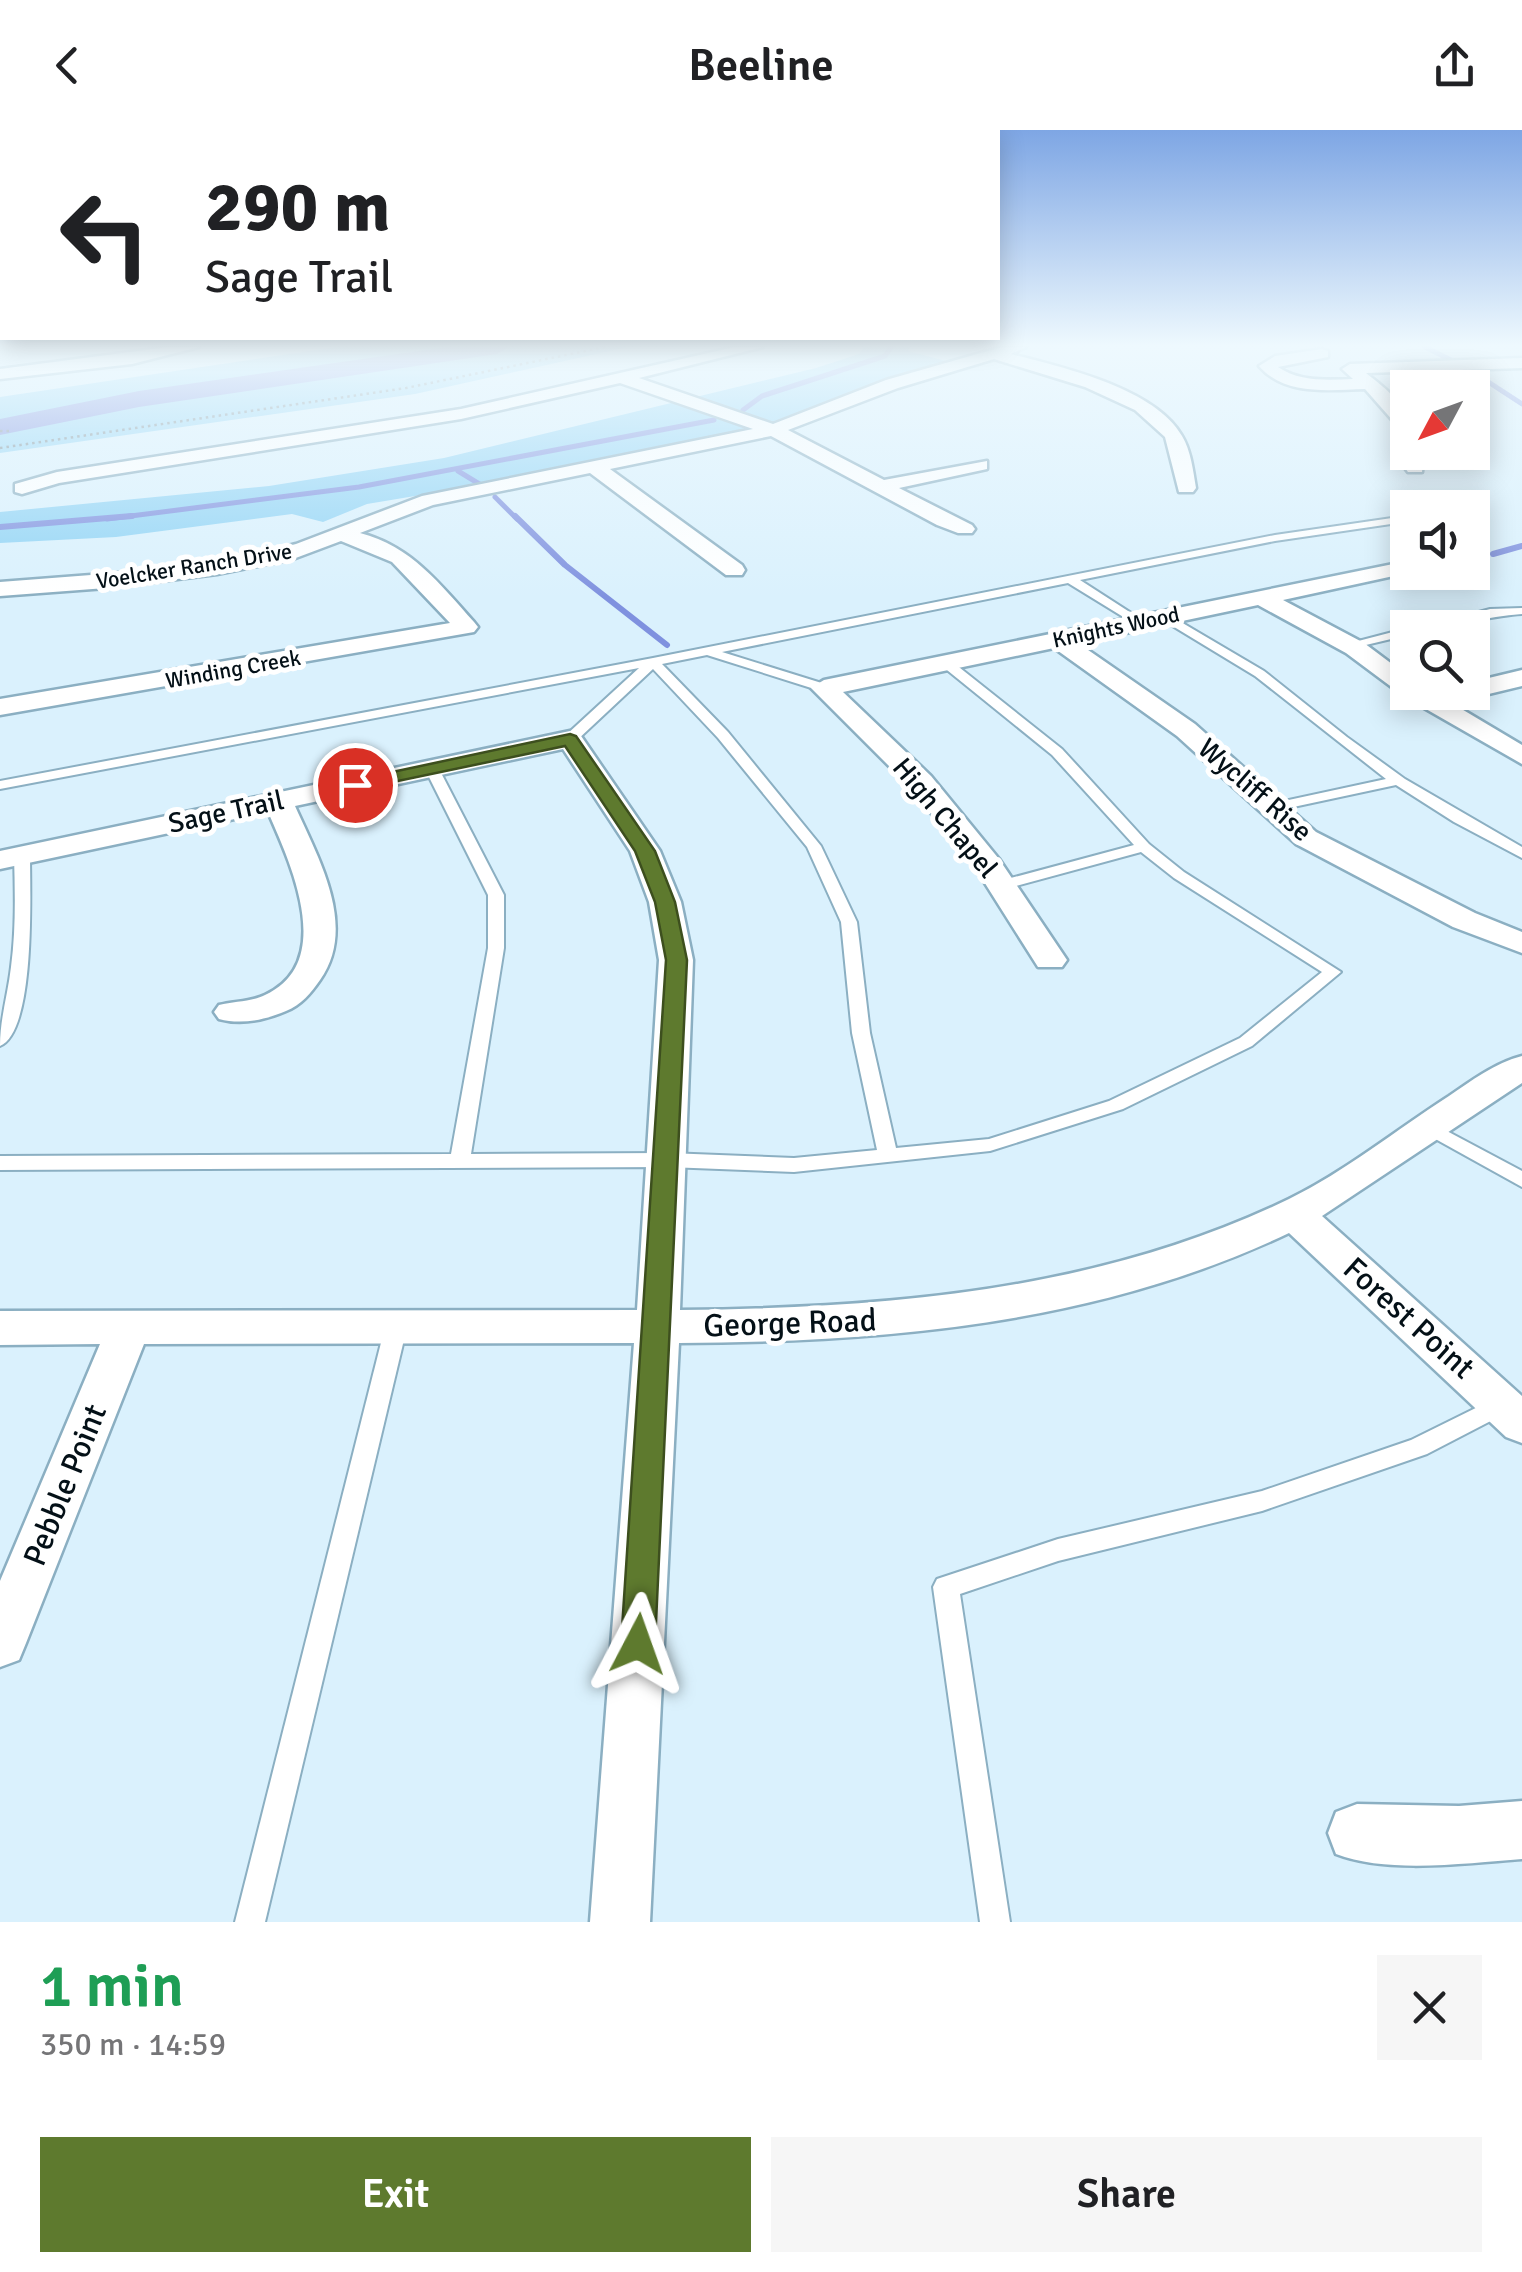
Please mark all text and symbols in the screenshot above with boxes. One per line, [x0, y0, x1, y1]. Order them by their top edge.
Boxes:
icon: back [40, 38, 95, 93]
text: Beeline [688, 38, 834, 93]
icon: share [1427, 38, 1482, 93]
text: 290 m [205, 164, 390, 250]
icon: left [40, 170, 170, 300]
text: Sage Trail [205, 250, 393, 305]
north arrow [1390, 370, 1490, 470]
map controls [1390, 370, 1490, 710]
button: sound [1390, 490, 1490, 590]
street label: Voelcker Ranch Drive [94, 537, 294, 595]
street label: Knights Wood [1050, 600, 1182, 654]
button: search [1390, 610, 1490, 710]
street label: Winding Creek [163, 644, 303, 694]
street label: Wycliff Rise [1191, 731, 1319, 849]
pin [313, 743, 398, 828]
street label: High Chapel [885, 751, 1005, 885]
icon: arrive [328, 758, 383, 813]
street label: Sage Trail [165, 783, 287, 841]
street label: Forest Point [1335, 1249, 1483, 1387]
street label: George Road [703, 1300, 877, 1346]
street label: Pebble Point [15, 1399, 115, 1571]
position arrow [586, 1592, 690, 1696]
text: 1 min [40, 1950, 184, 2024]
button: close [1377, 1955, 1482, 2060]
text: 350 m · 14:59 [40, 2025, 226, 2064]
button: Exit [40, 2137, 751, 2252]
button: Share [771, 2137, 1482, 2252]

